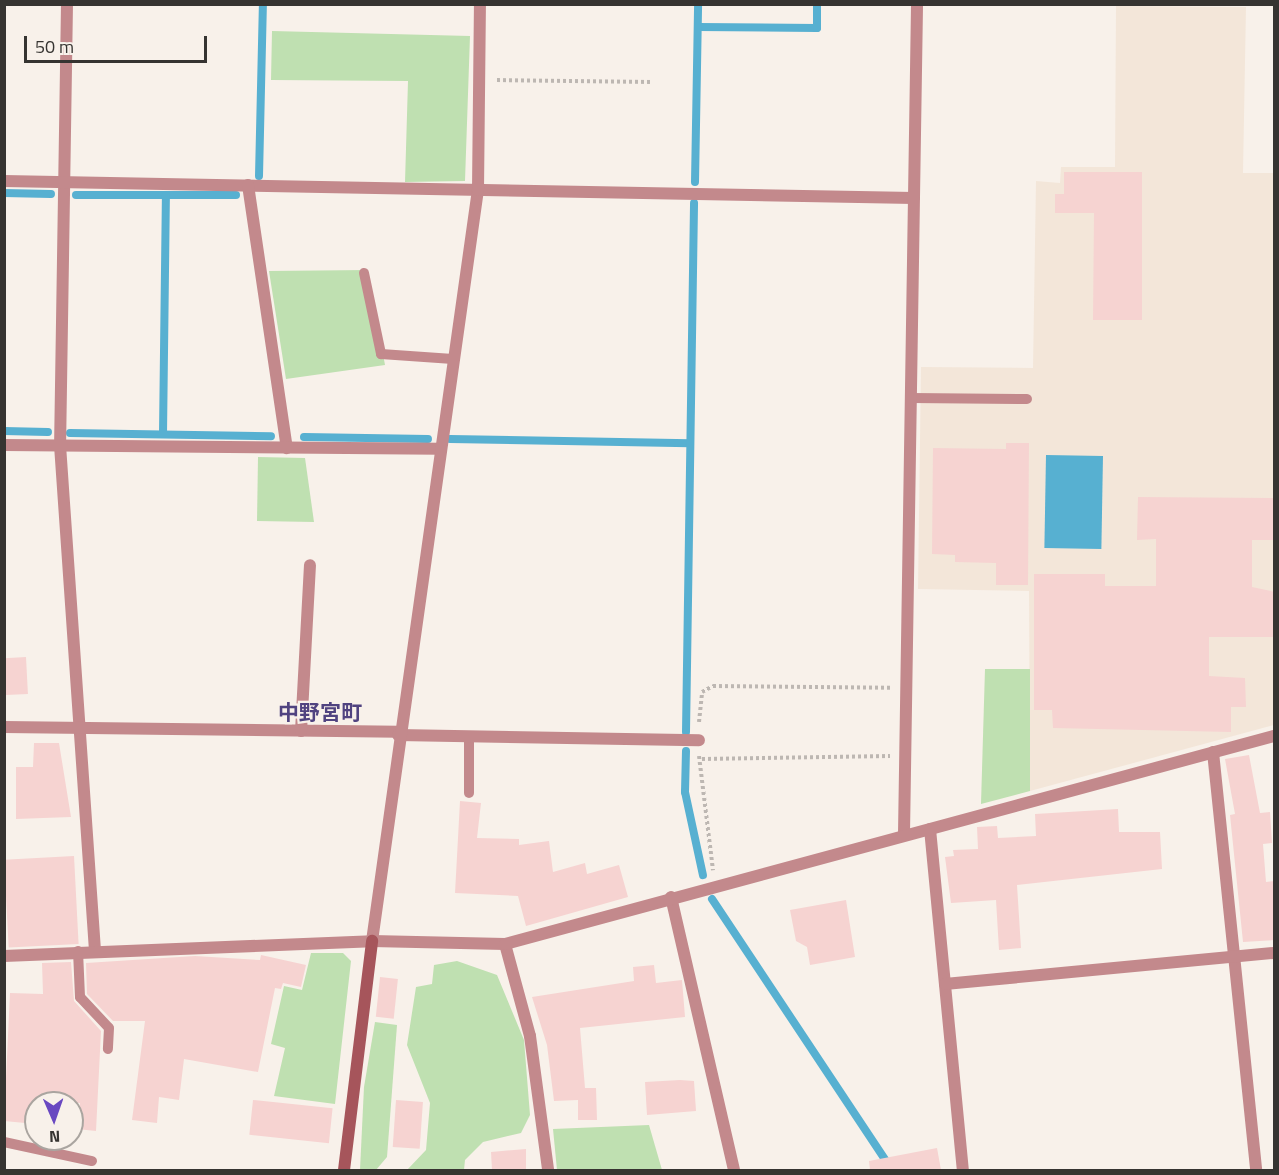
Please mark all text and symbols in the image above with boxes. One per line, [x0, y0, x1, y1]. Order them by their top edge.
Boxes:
scale bar [27, 24, 210, 62]
text: 50 m [35, 33, 74, 60]
district label: 中野宮町 [278, 699, 362, 725]
north arrow [24, 1091, 84, 1151]
text: N [49, 1125, 61, 1149]

